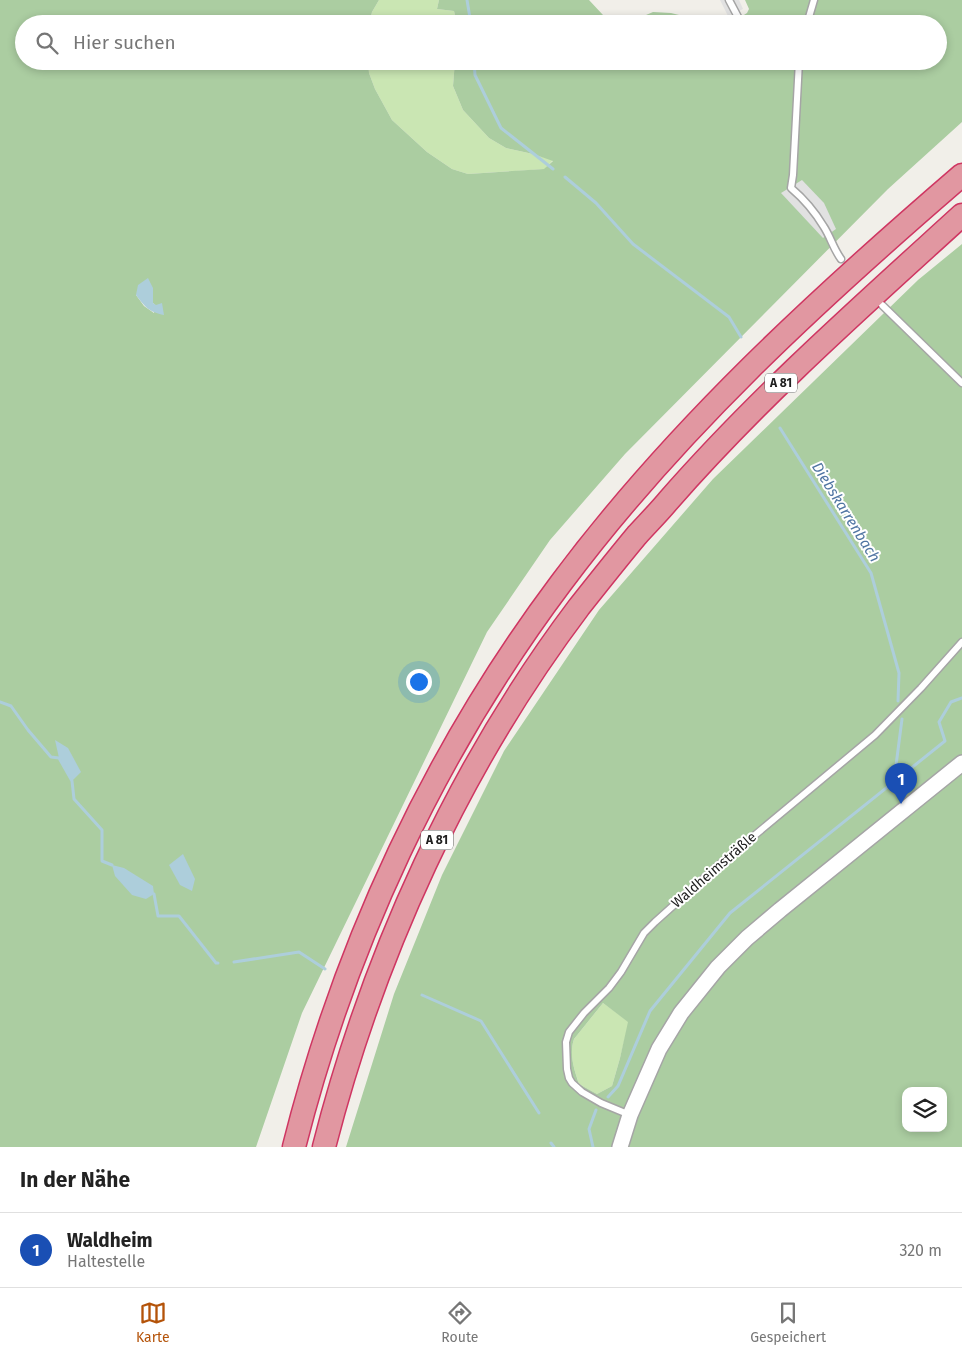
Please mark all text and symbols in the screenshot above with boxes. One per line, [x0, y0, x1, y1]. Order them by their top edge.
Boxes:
search box [15, 15, 947, 70]
icon: search [33, 29, 61, 57]
text: Hier suchen [73, 31, 176, 54]
road number: A 81 [765, 373, 797, 392]
water label: Diebskarrenbach [808, 459, 884, 565]
your location [406, 669, 432, 695]
pin: 1 [885, 763, 917, 804]
street label: Waldheimsträßle [668, 829, 760, 911]
road number: A 81 [421, 830, 453, 850]
map controls [902, 1087, 947, 1132]
button: layers [902, 1087, 947, 1132]
text: In der Nähe [20, 1167, 130, 1193]
text: Waldheim [67, 1229, 153, 1252]
text: 1 [32, 1241, 40, 1260]
text: 320 m [899, 1241, 942, 1260]
text: Haltestelle [67, 1252, 145, 1271]
tab: Karte [136, 1299, 170, 1346]
tab: Route [441, 1299, 478, 1346]
tab: Gespeichert [750, 1299, 826, 1346]

